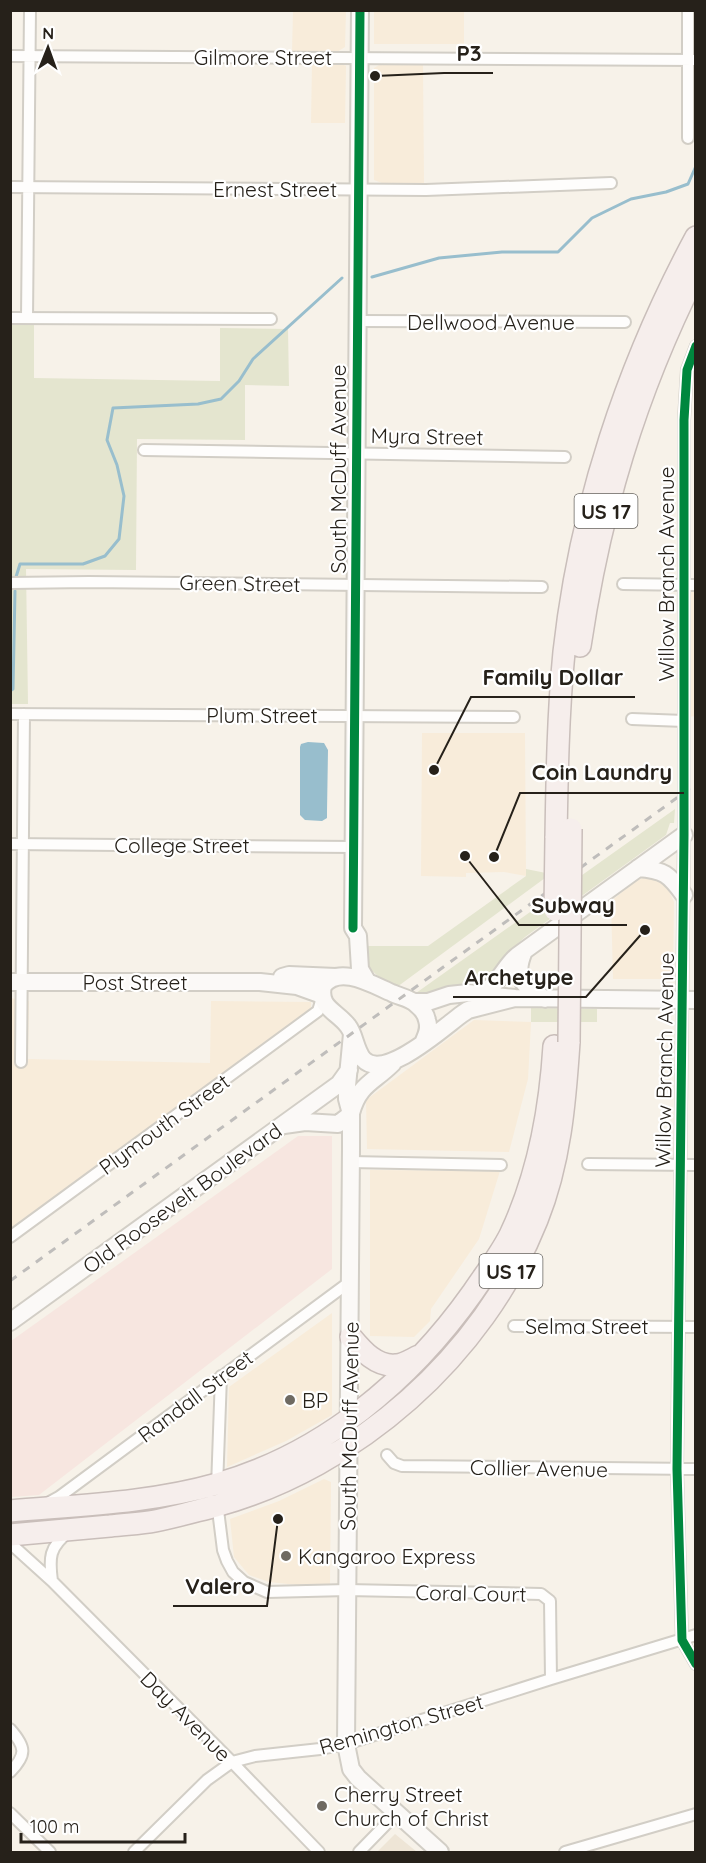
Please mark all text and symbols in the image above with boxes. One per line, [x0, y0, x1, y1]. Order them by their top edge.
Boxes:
north arrow [18, 18, 78, 78]
text: N [42, 23, 54, 43]
callout: P3 [444, 33, 493, 73]
text: P3 [456, 39, 482, 67]
street label: Gilmore Street [194, 44, 332, 70]
street label: Ernest Street [213, 176, 337, 202]
street label: Dellwood Avenue [407, 309, 575, 335]
street label: South McDuff Avenue [325, 364, 351, 574]
street label: Myra Street [370, 422, 484, 450]
street label: Willow Branch Avenue [653, 466, 679, 682]
road number: US 17 [574, 494, 638, 528]
street label: Green Street [179, 569, 301, 597]
callout: Family Dollar [471, 657, 635, 697]
text: Family Dollar [483, 663, 624, 691]
street label: Plum Street [206, 702, 318, 728]
callout: Coin Laundry [520, 753, 684, 793]
text: Coin Laundry [532, 758, 672, 786]
street label: College Street [114, 832, 250, 858]
callout: Subway [519, 885, 627, 925]
text: Subway [531, 891, 615, 919]
street label: Willow Branch Avenue [649, 952, 679, 1168]
callout: Archetype [453, 957, 586, 997]
text: Archetype [464, 963, 574, 991]
street label: Post Street [82, 969, 188, 995]
street label: Plymouth Street [94, 1068, 234, 1180]
street label: Old Roosevelt Boulevard [78, 1117, 286, 1279]
road number: US 17 [480, 1254, 542, 1288]
street label: Selma Street [525, 1313, 649, 1339]
street label: South McDuff Avenue [334, 1321, 364, 1531]
street label: Randall Street [132, 1344, 258, 1448]
place label: BP [302, 1387, 328, 1413]
marker: BP [283, 1393, 297, 1407]
street label: Collier Avenue [470, 1454, 608, 1482]
place label: Kangaroo Express [298, 1543, 476, 1569]
marker: Kangaroo Express [279, 1549, 293, 1563]
callout: Valero [173, 1566, 267, 1606]
text: Valero [185, 1572, 255, 1600]
street label: Coral Court [415, 1579, 527, 1607]
street label: Day Avenue [135, 1665, 237, 1767]
street label: Remington Street [316, 1688, 486, 1760]
place label: Cherry Street Church of Christ [334, 1781, 489, 1831]
marker: Cherry Street Church of Christ [315, 1799, 329, 1813]
scale bar [21, 1806, 184, 1844]
text: 100 m [30, 1815, 79, 1838]

